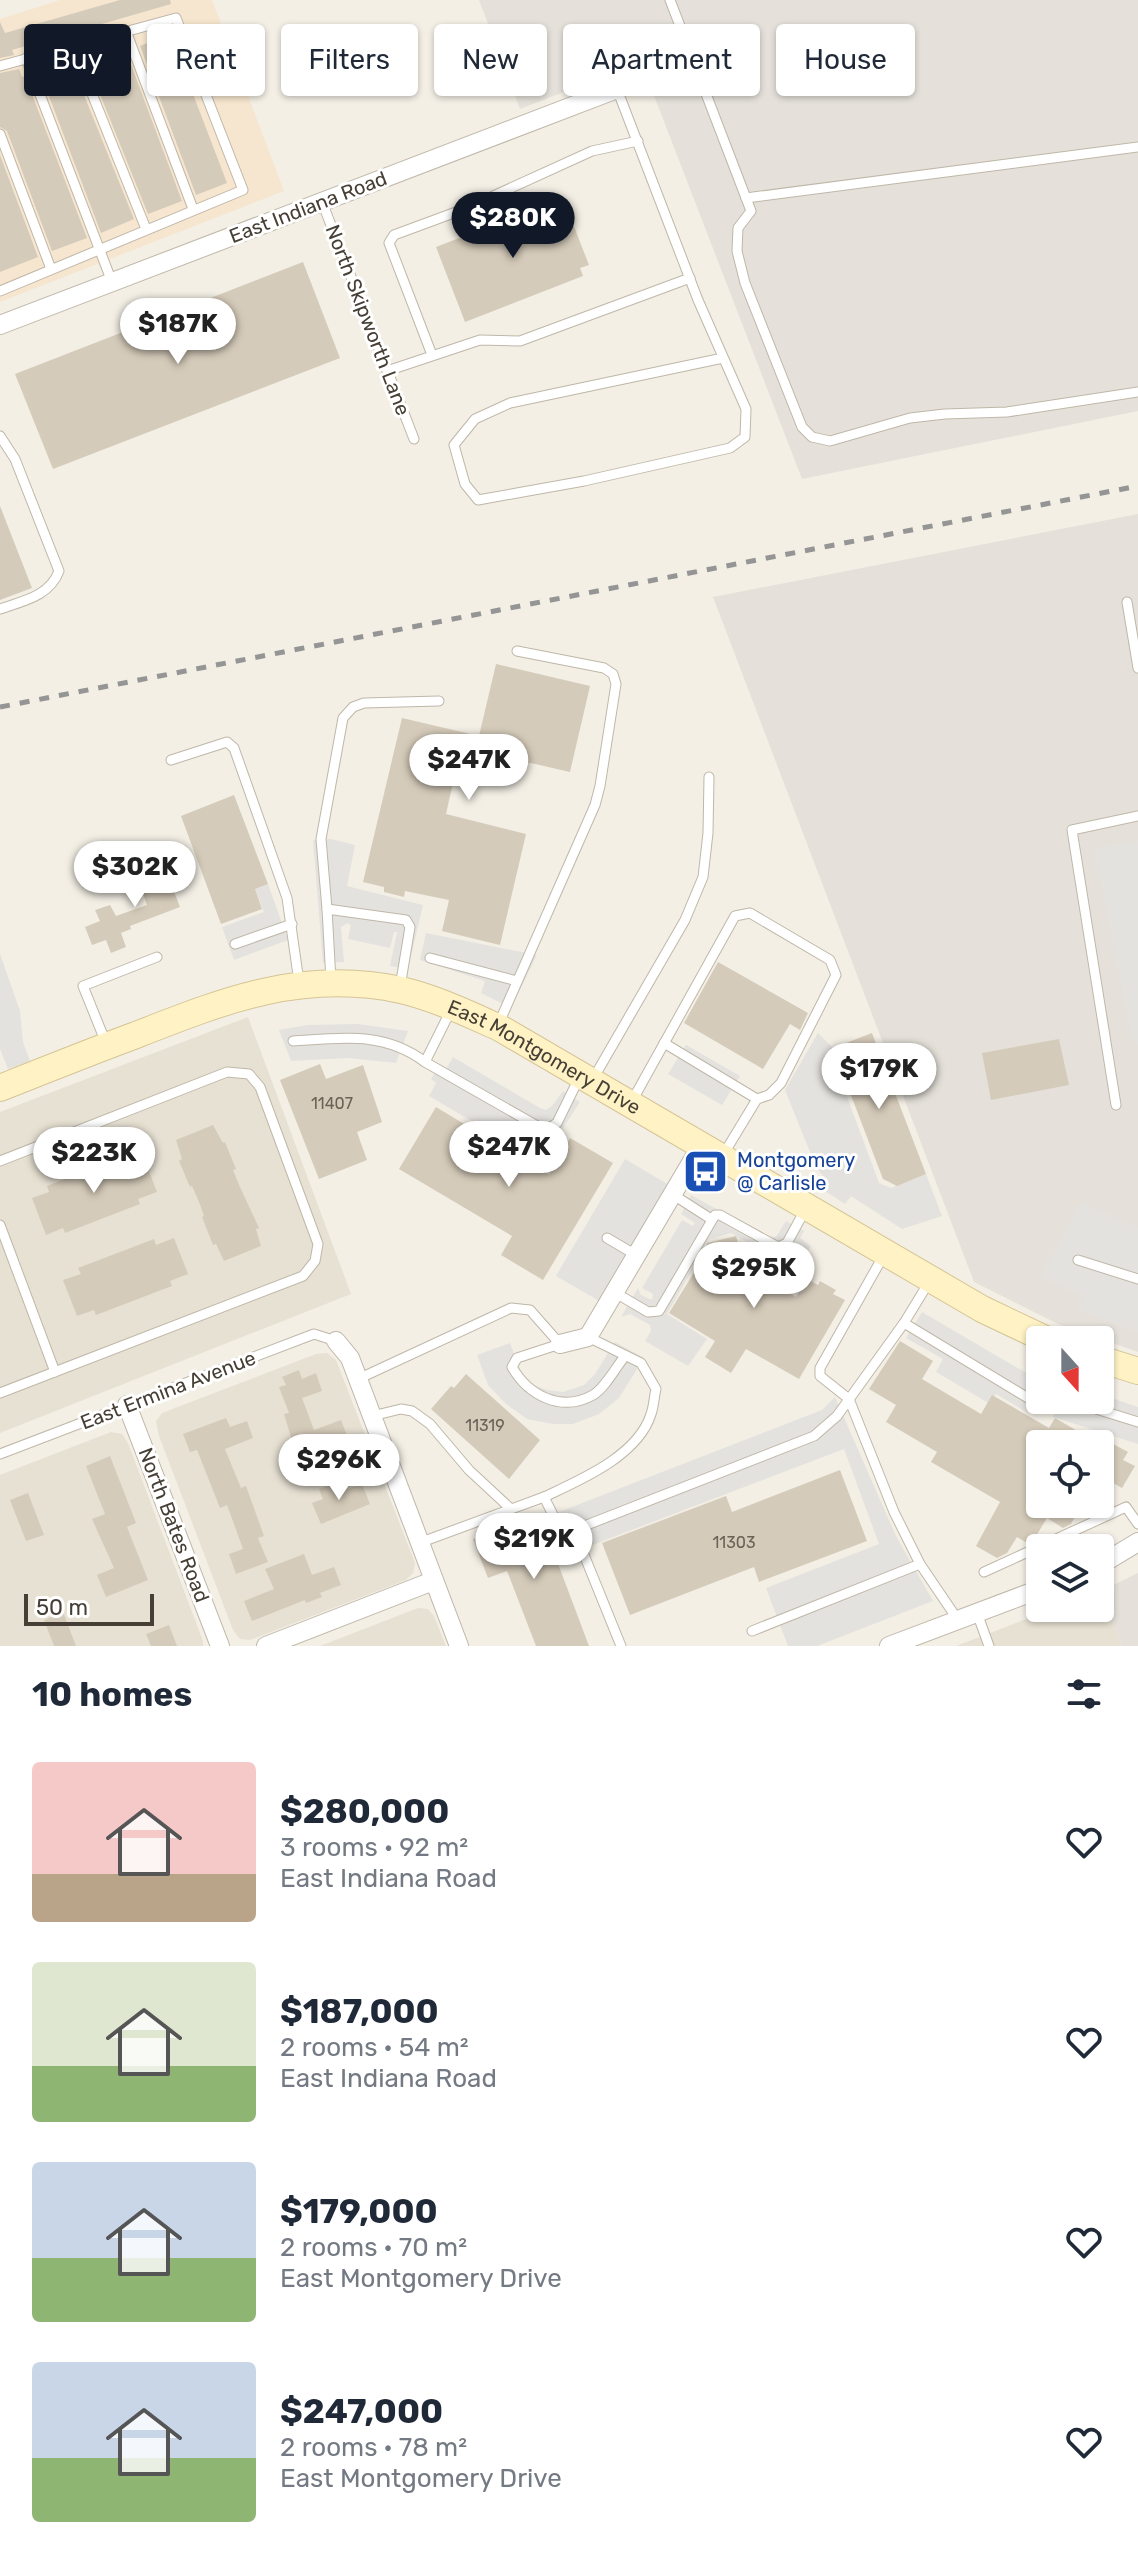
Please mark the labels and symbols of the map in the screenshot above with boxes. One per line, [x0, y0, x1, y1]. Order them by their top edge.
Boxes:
street label: East Indiana Road [226, 166, 390, 248]
pin: $280K [457, 192, 569, 260]
street label: North Skipworth Lane [321, 221, 415, 419]
pin: $187K [122, 298, 234, 366]
pin: $247K [413, 734, 525, 802]
pin: $302K [79, 841, 191, 909]
street label: East Montgomery Drive [444, 995, 645, 1120]
pin: $179K [823, 1043, 935, 1111]
house number: 11407 [311, 1094, 353, 1113]
pin: $247K [453, 1121, 565, 1189]
pin: $223K [38, 1127, 150, 1195]
bus stop icon: Montgomery @ Carlisle [682, 1147, 730, 1195]
place label: Montgomery @ Carlisle [737, 1148, 855, 1195]
pin: $295K [698, 1242, 810, 1310]
north arrow [1026, 1326, 1114, 1414]
street label: East Ermina Avenue [77, 1345, 259, 1435]
house number: 11319 [465, 1416, 505, 1435]
pin: $296K [283, 1434, 395, 1502]
street label: North Bates Road [133, 1444, 215, 1606]
pin: $219K [478, 1513, 590, 1581]
house number: 11303 [712, 1533, 756, 1552]
scale bar [24, 1590, 154, 1626]

